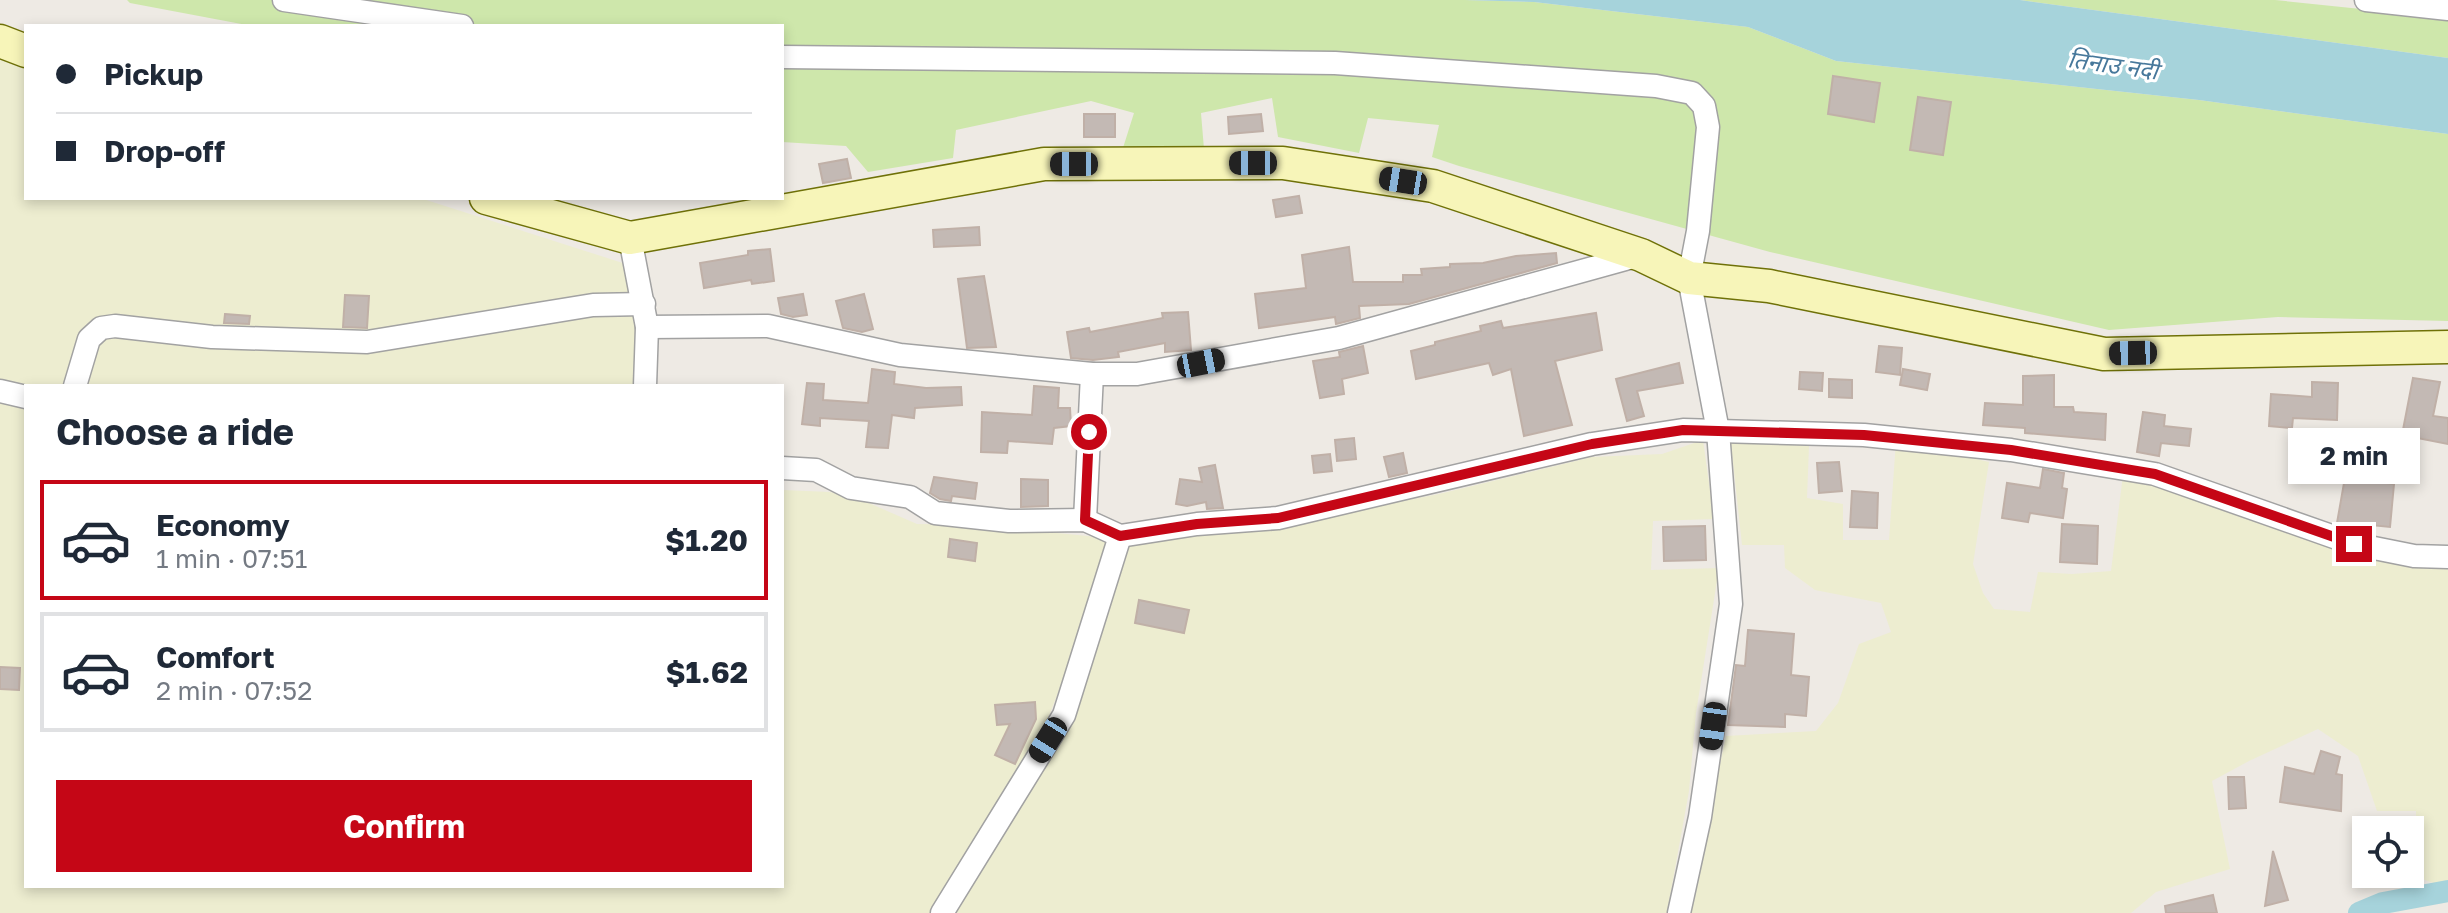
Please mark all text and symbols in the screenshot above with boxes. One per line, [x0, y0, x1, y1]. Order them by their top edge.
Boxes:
water label: तिनाउ नदी [2066, 43, 2165, 85]
text: Pickup [104, 56, 203, 92]
text: Drop-off [104, 133, 225, 169]
car [1229, 151, 1277, 175]
car [1050, 152, 1098, 176]
car [1377, 165, 1429, 197]
car [2109, 341, 2157, 365]
car [1175, 347, 1227, 379]
text: Choose a ride [56, 410, 294, 453]
route start [1071, 414, 1107, 450]
callout: 2 min [2288, 428, 2420, 484]
text: 2 min [2320, 440, 2388, 471]
icon: car [60, 504, 132, 576]
text: Economy [156, 507, 290, 543]
text: $1.20 [665, 522, 748, 558]
route end [2336, 526, 2372, 562]
text: 1 min · 07:51 [156, 543, 307, 574]
icon: car [60, 636, 132, 708]
text: Comfort [156, 639, 275, 675]
text: $1.62 [666, 654, 748, 690]
text: 2 min · 07:52 [156, 675, 312, 706]
car [1698, 701, 1728, 751]
car [1025, 713, 1071, 767]
button: Confirm [56, 780, 752, 872]
map controls [2352, 816, 2424, 888]
button: locate [2352, 816, 2424, 888]

